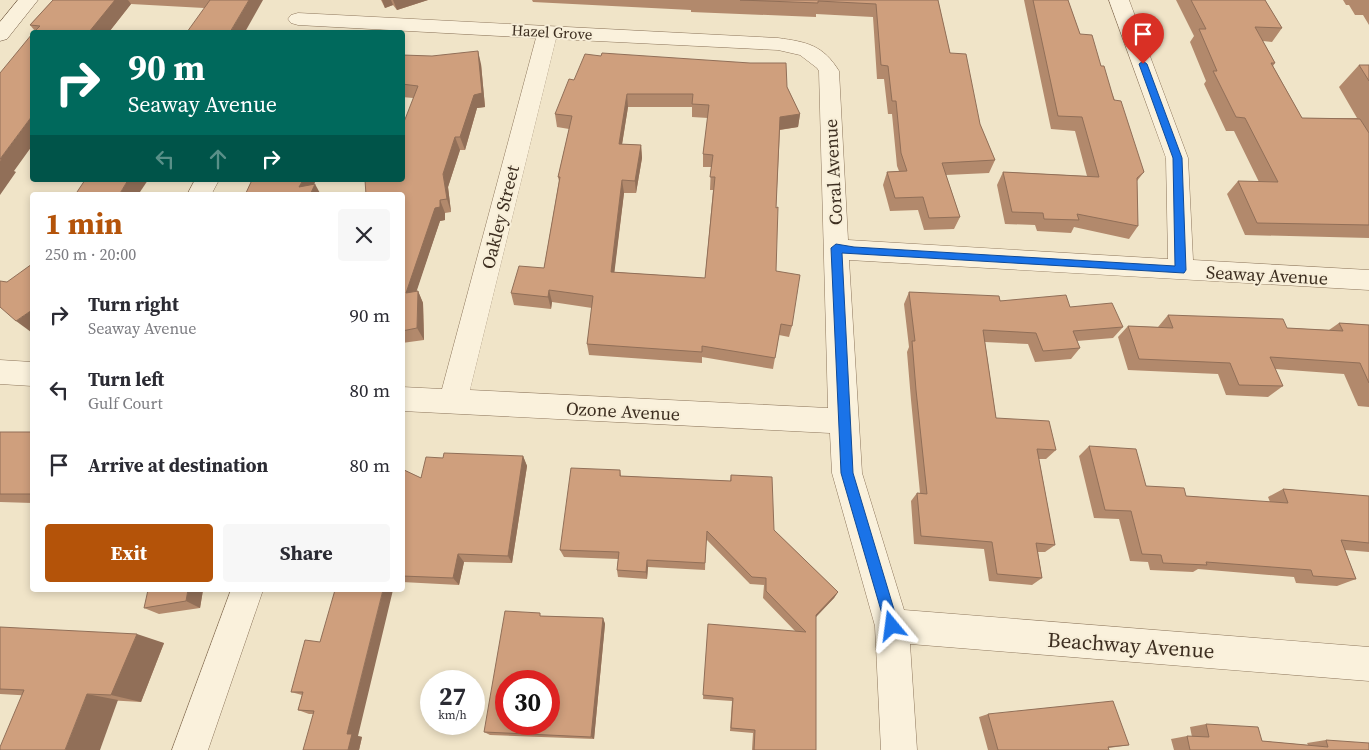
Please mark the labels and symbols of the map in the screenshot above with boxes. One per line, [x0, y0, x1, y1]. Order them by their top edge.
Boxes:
pin [1122, 13, 1164, 64]
street label: Hazel Grove [511, 19, 593, 45]
street label: Coral Avenue [818, 118, 848, 226]
street label: Oakley Street [475, 162, 525, 271]
street label: Seaway Avenue [1205, 259, 1329, 291]
street label: Ozone Avenue [565, 396, 681, 426]
position arrow [865, 599, 917, 651]
street label: Beachway Avenue [1047, 625, 1215, 665]
speed limit sign: 30 [495, 670, 560, 735]

